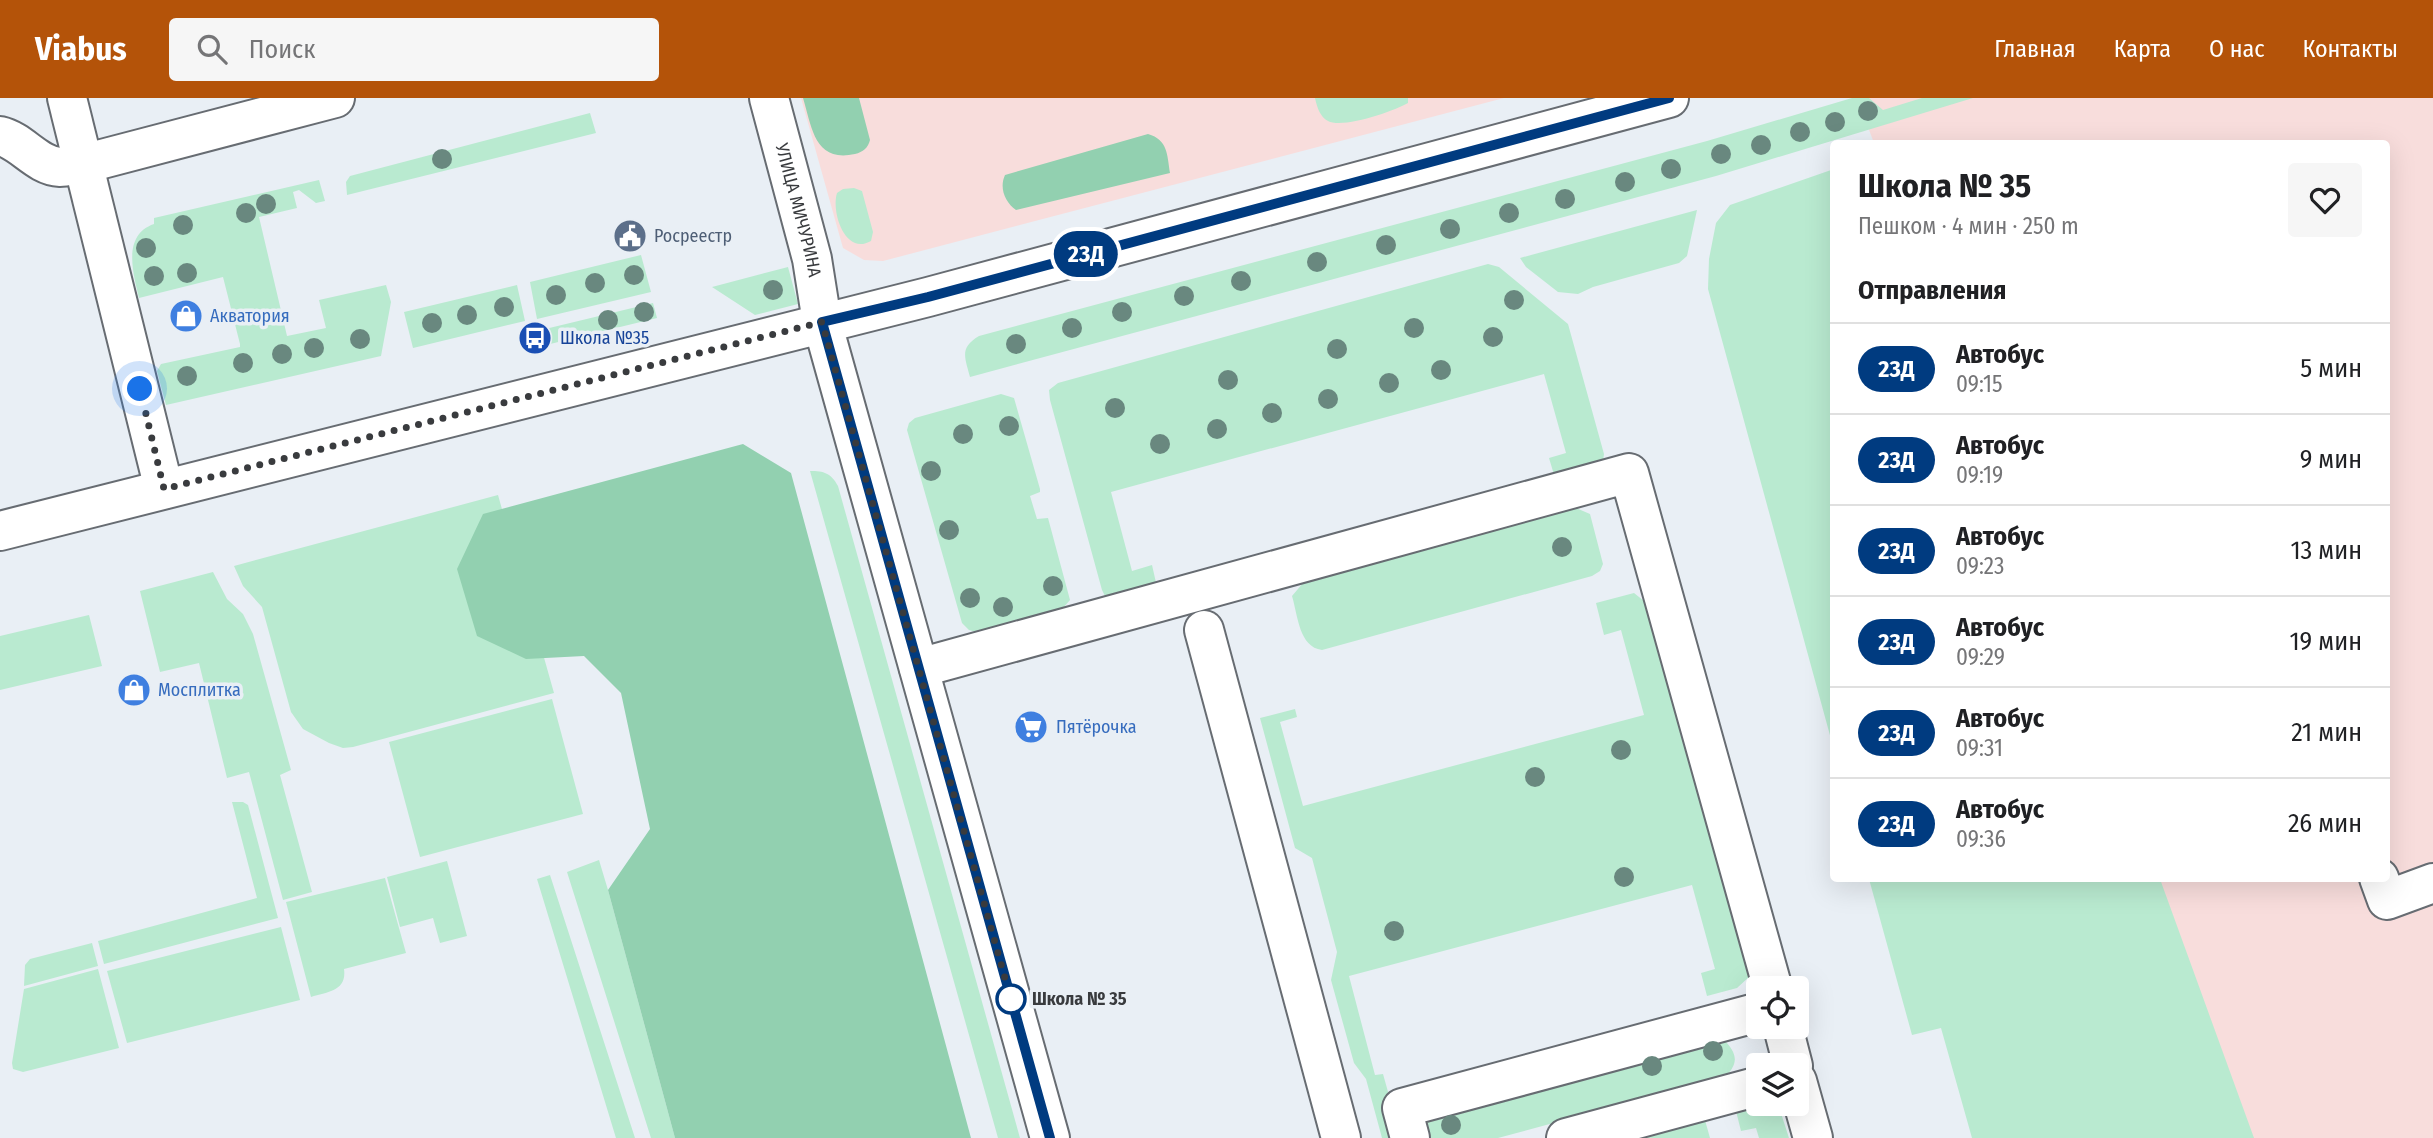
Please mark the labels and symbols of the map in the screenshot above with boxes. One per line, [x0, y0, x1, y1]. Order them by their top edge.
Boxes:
street label: УЛИЦА МИЧУРИНА [770, 140, 826, 279]
public building icon: Росреестр [611, 217, 649, 255]
place label: Росреестр [654, 225, 732, 247]
line badge: 23Д [1046, 231, 1126, 277]
shop icon: Акватория [167, 297, 205, 335]
place label: Акватория [210, 305, 290, 327]
bus stop icon: Школа №35 [516, 319, 554, 357]
place label: Школа №35 [560, 327, 649, 349]
your location [122, 371, 157, 406]
shop icon: Мосплитка [115, 671, 153, 709]
place label: Мосплитка [158, 679, 241, 701]
supermarket icon: Пятёрочка [1012, 708, 1050, 746]
place label: Пятёрочка [1056, 716, 1137, 738]
marker: Школа № 35 [996, 984, 1026, 1014]
place label: Школа № 35 [1032, 988, 1127, 1010]

